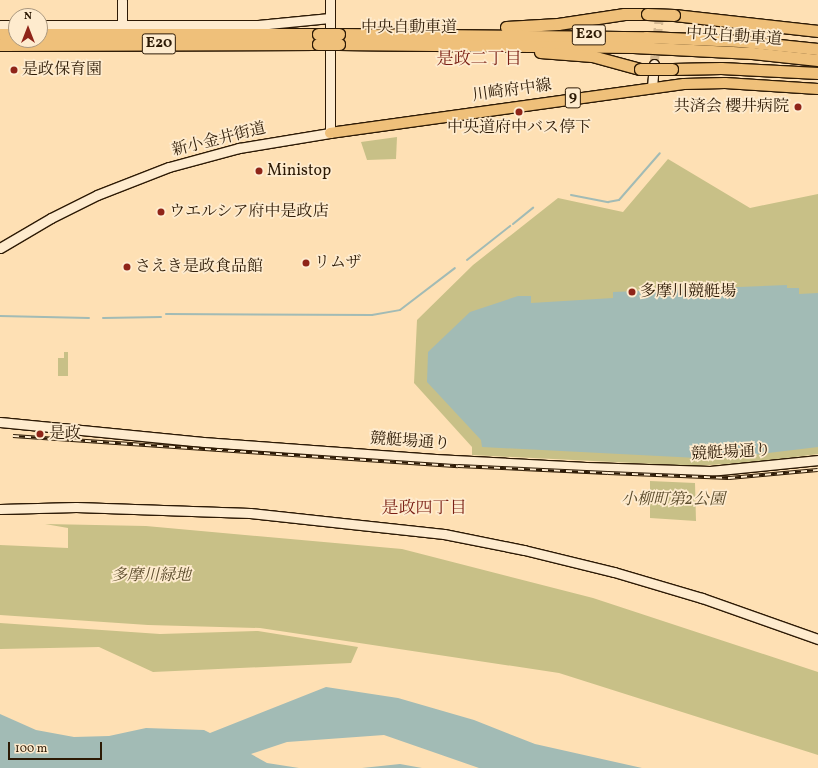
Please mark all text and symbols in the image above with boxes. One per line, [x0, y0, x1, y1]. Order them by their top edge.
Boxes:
north arrow [8, 8, 48, 48]
text: N [24, 9, 32, 24]
street label: 中央自動車道 [361, 18, 457, 38]
road number: E20 [571, 22, 607, 48]
street label: 中央自動車道 [685, 24, 783, 50]
road number: E20 [141, 31, 177, 57]
district label: 是政二丁目 [437, 50, 521, 70]
place label: 是政保育園 [22, 60, 102, 80]
marker: 是政保育園 [9, 65, 19, 75]
street label: 川崎府中線 [471, 76, 553, 106]
road number: 9 [564, 85, 582, 111]
place label: 共済会 櫻井病院 [674, 97, 789, 117]
marker: 共済会 櫻井病院 [792, 101, 804, 113]
marker: 中央道府中バス停下 [514, 107, 524, 117]
place label: 中央道府中バス停下 [447, 118, 591, 138]
street label: 新小金井街道 [170, 119, 268, 161]
place label: Ministop [267, 161, 331, 181]
marker: Ministop [254, 166, 264, 176]
place label: ウエルシア府中是政店 [169, 202, 329, 222]
marker: ウエルシア府中是政店 [156, 207, 166, 217]
place label: リムザ [314, 253, 362, 273]
place label: さえき是政食品館 [135, 257, 263, 277]
marker: リムザ [301, 258, 311, 268]
marker: さえき是政食品館 [122, 262, 132, 272]
place label: 多摩川競艇場 [640, 282, 736, 302]
marker: 多摩川競艇場 [627, 287, 637, 297]
place label: 是政 [49, 424, 81, 444]
marker: 是政 [34, 428, 46, 440]
street label: 競艇場通り [369, 430, 451, 454]
street label: 競艇場通り [691, 441, 771, 465]
park label: 小柳町第2公園 [621, 490, 725, 510]
district label: 是政四丁目 [382, 499, 466, 519]
park label: 多摩川緑地 [111, 566, 191, 586]
scale bar [10, 734, 104, 760]
text: 100 m [15, 741, 47, 757]

